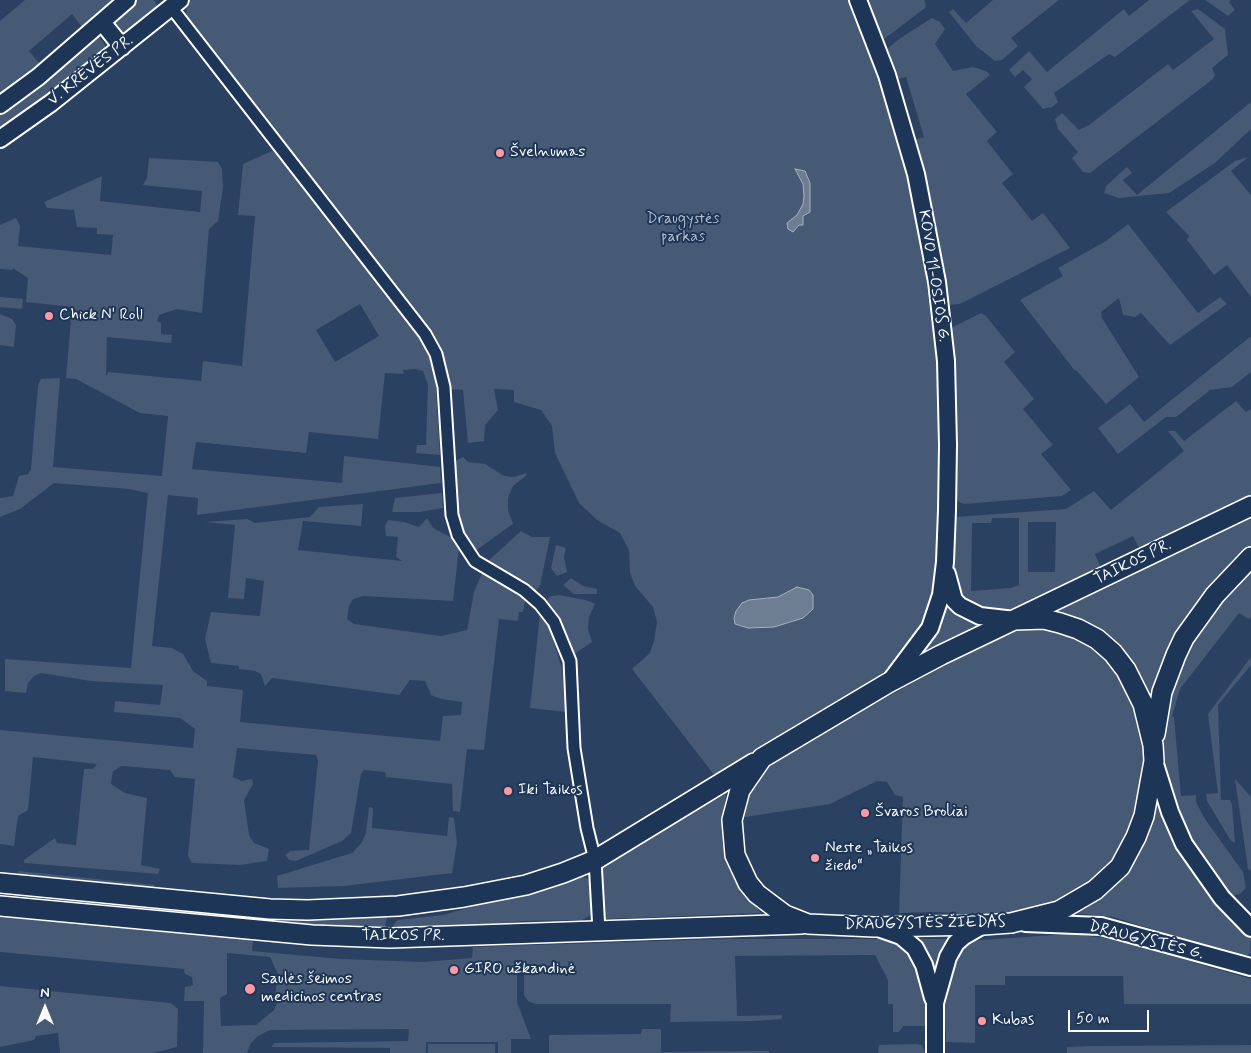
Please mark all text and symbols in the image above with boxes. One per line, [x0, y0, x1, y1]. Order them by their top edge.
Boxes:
street label: V. KRĖVĖS PR. [44, 32, 138, 110]
place label: Švelnumas [510, 143, 585, 163]
marker: Švelnumas [494, 147, 506, 159]
street label: KOVO 11-OSIOS G. [913, 209, 953, 343]
park label: Draugystės parkas [646, 210, 720, 248]
place label: Chick N' Roll [59, 306, 143, 326]
marker: Chick N' Roll [43, 310, 55, 322]
street label: TAIKOS PR. [1091, 536, 1175, 590]
place label: Iki Taikos [518, 781, 583, 801]
marker: Iki Taikos [502, 785, 514, 797]
place label: Švaros Broliai [875, 803, 968, 823]
marker: Švaros Broliai [859, 807, 871, 819]
place label: Neste „Taikos žiedo“ [825, 839, 913, 877]
marker: Neste „Taikos žiedo“ [809, 852, 821, 864]
street label: DRAUGYSTĖS ŽIEDAS [844, 913, 1006, 935]
street label: DRAUGYSTĖS G. [1087, 917, 1205, 965]
street label: TAIKOS PR. [361, 927, 445, 947]
place label: GIRO užkandinė [464, 960, 575, 980]
marker: GIRO užkandinė [448, 964, 460, 976]
place label: Saulės šeimos medicinos centras [261, 970, 382, 1008]
marker: Saulės šeimos medicinos centras [243, 982, 257, 996]
north arrow [20, 983, 70, 1033]
text: N [40, 984, 50, 1002]
scale bar [1071, 1000, 1152, 1032]
text: 50 m [1076, 1009, 1110, 1029]
place label: Kubas [992, 1011, 1034, 1031]
marker: Kubas [976, 1015, 988, 1027]

